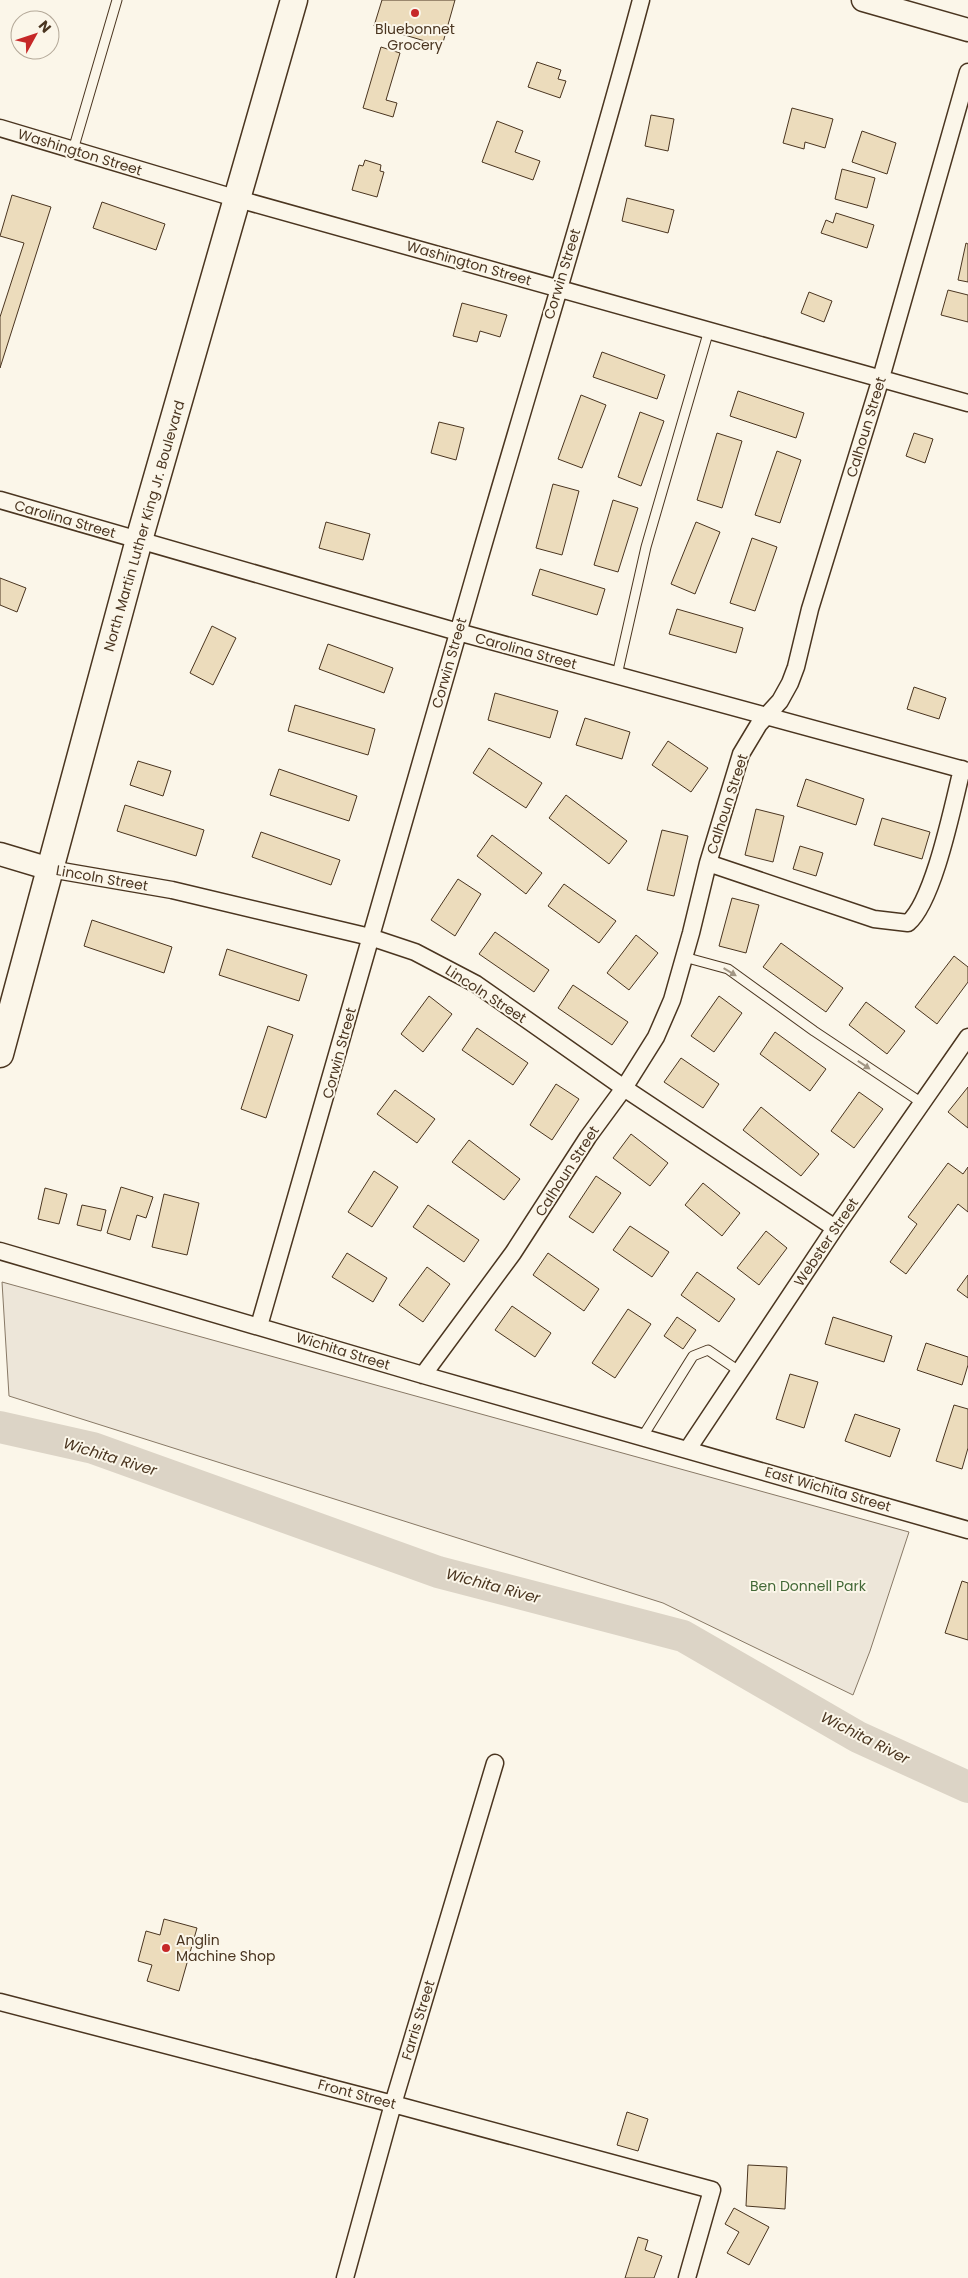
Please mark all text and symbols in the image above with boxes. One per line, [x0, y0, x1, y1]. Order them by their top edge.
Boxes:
marker: Bluebonnet Grocery [409, 7, 421, 19]
north arrow [10, 10, 60, 60]
text: N [34, 16, 56, 37]
place label: Bluebonnet Grocery [375, 19, 455, 55]
street label: Washington Street [15, 124, 145, 180]
street label: Corwin Street [539, 226, 585, 322]
street label: Washington Street [404, 236, 534, 290]
street label: Calhoun Street [841, 374, 891, 480]
street label: North Martin Luther King Jr. Boulevard [98, 398, 190, 654]
street label: Carolina Street [12, 495, 118, 543]
street label: Corwin Street [426, 615, 472, 711]
street label: Carolina Street [473, 628, 579, 674]
street label: Calhoun Street [701, 751, 753, 857]
street label: Lincoln Street [54, 860, 150, 896]
street label: Lincoln Street [442, 960, 530, 1028]
one-way arrow [724, 968, 737, 977]
street label: Corwin Street [317, 1005, 361, 1101]
one-way arrow [857, 1060, 871, 1069]
street label: Calhoun Street [530, 1122, 604, 1220]
street label: Webster Street [789, 1194, 863, 1290]
street label: Wichita Street [294, 1327, 392, 1375]
water label: Wichita River [61, 1432, 160, 1481]
street label: East Wichita Street [763, 1461, 893, 1517]
water label: Wichita River [444, 1563, 543, 1608]
park label: Ben Donnell Park [750, 1576, 867, 1596]
water label: Wichita River [817, 1706, 914, 1769]
place label: Anglin Machine Shop [176, 1930, 275, 1966]
marker: Anglin Machine Shop [160, 1942, 172, 1954]
street label: Farris Street [396, 1978, 440, 2062]
street label: Front Street [316, 2074, 398, 2114]

